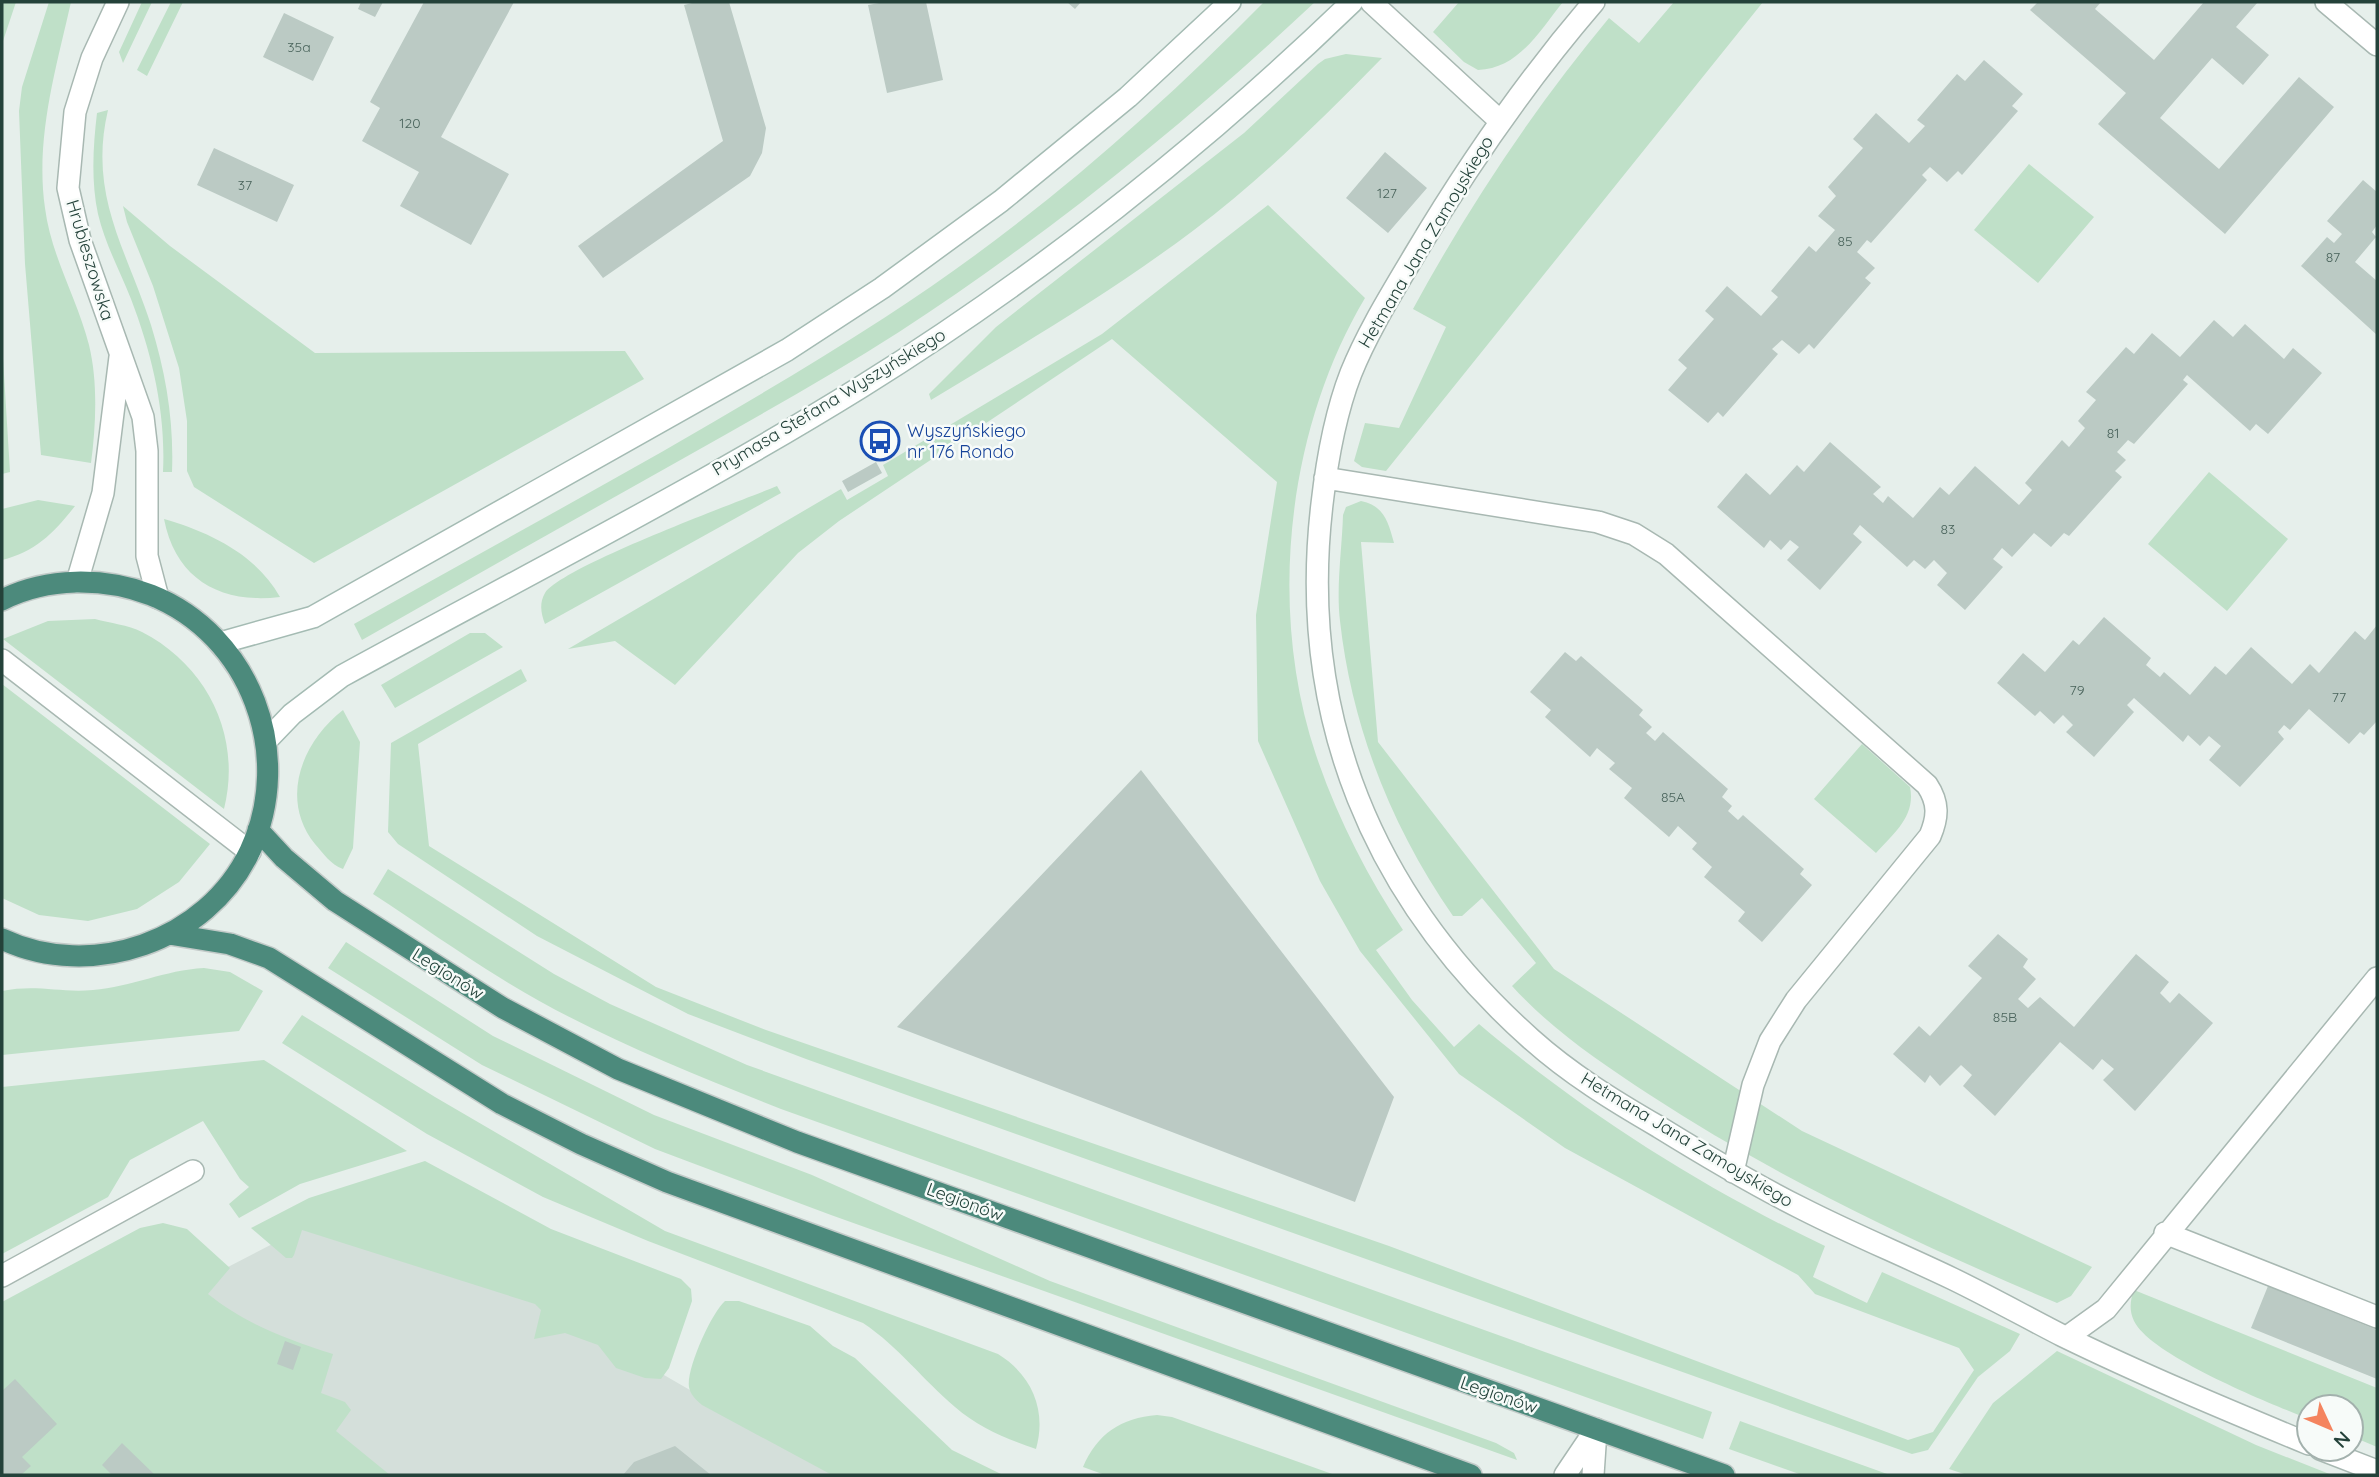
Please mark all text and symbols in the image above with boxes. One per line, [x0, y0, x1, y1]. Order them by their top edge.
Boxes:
house number: 35a [287, 38, 311, 56]
house number: 120 [399, 114, 421, 132]
street label: Hetmana Jana Zamoyskiego [1353, 131, 1498, 352]
house number: 37 [238, 176, 252, 194]
house number: 127 [1377, 184, 1397, 202]
street label: Hrubieszowska [61, 197, 120, 323]
house number: 85 [1837, 232, 1853, 250]
house number: 87 [2326, 248, 2340, 266]
street label: Prymasa Stefana Wyszyńskiego [708, 323, 950, 481]
place label: Wyszyńskiego nr 176 Rondo [907, 419, 1026, 463]
bus stop icon: Wyszyńskiego nr 176 Rondo [859, 420, 901, 462]
house number: 81 [2107, 424, 2119, 442]
house number: 83 [1941, 520, 1955, 538]
house number: 79 [2070, 681, 2085, 699]
house number: 77 [2332, 688, 2346, 706]
house number: 85A [1661, 788, 1685, 806]
street label: Legionów [408, 943, 488, 1005]
house number: 85B [1993, 1008, 2017, 1026]
street label: Hetmana Jana Zamoyskiego [1577, 1067, 1798, 1212]
street label: Legionów [923, 1177, 1007, 1226]
street label: Legionów [1457, 1371, 1541, 1418]
north arrow [2295, 1393, 2365, 1463]
text: N [2329, 1426, 2356, 1453]

